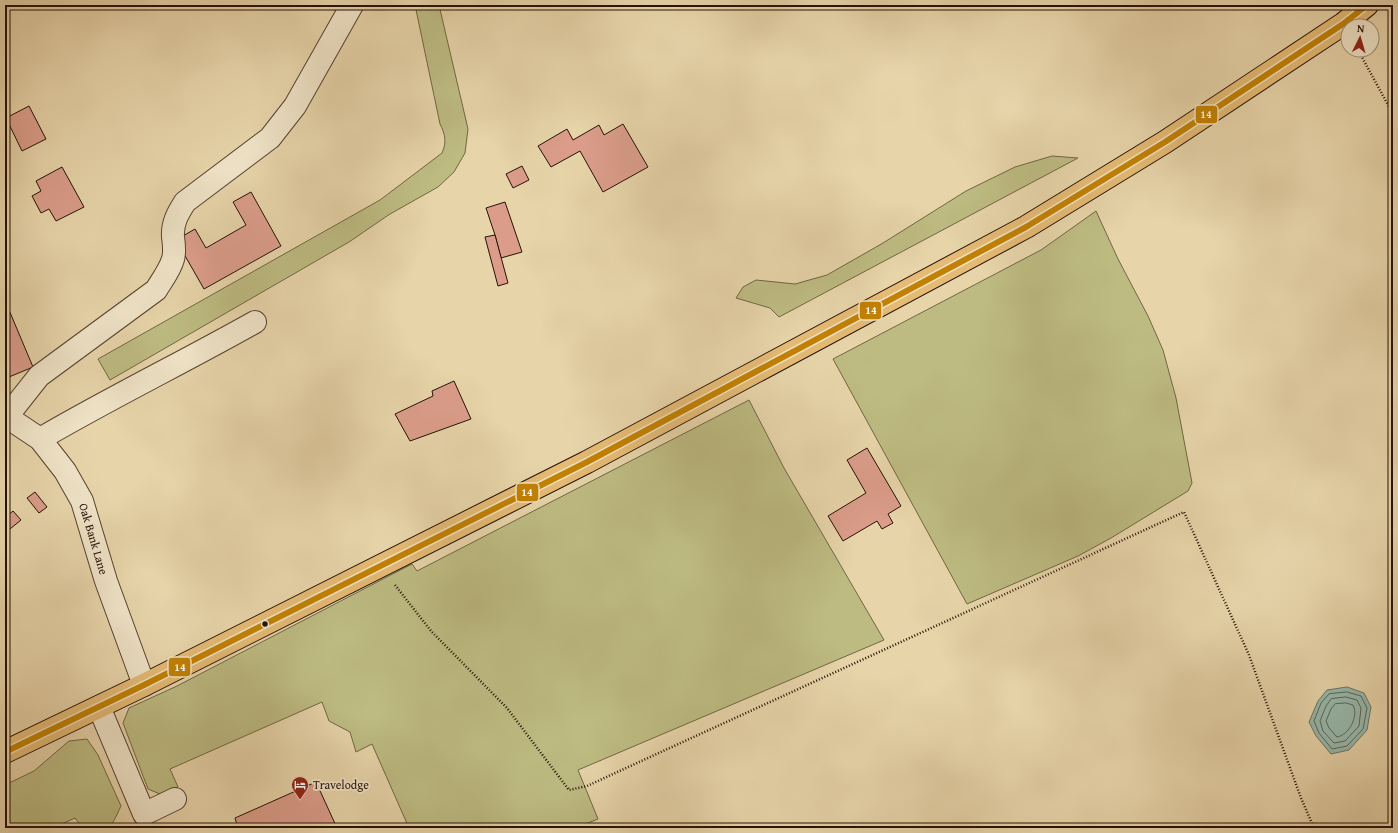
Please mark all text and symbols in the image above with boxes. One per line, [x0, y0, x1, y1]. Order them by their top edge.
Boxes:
north arrow [1340, 18, 1380, 58]
text: N [1357, 20, 1366, 36]
line badge: 14 [1195, 105, 1218, 124]
text: 14 [1200, 106, 1212, 122]
line badge: 14 [859, 301, 882, 320]
text: 14 [865, 302, 877, 318]
line badge: 14 [516, 483, 539, 502]
text: 14 [521, 484, 533, 500]
street label: Oak Bank Lane [75, 501, 113, 577]
unlabelled marker [260, 619, 270, 629]
line badge: 14 [168, 657, 191, 677]
text: 14 [174, 659, 186, 675]
hotel icon: Travelodge [290, 775, 310, 800]
place label: Travelodge [313, 776, 369, 793]

